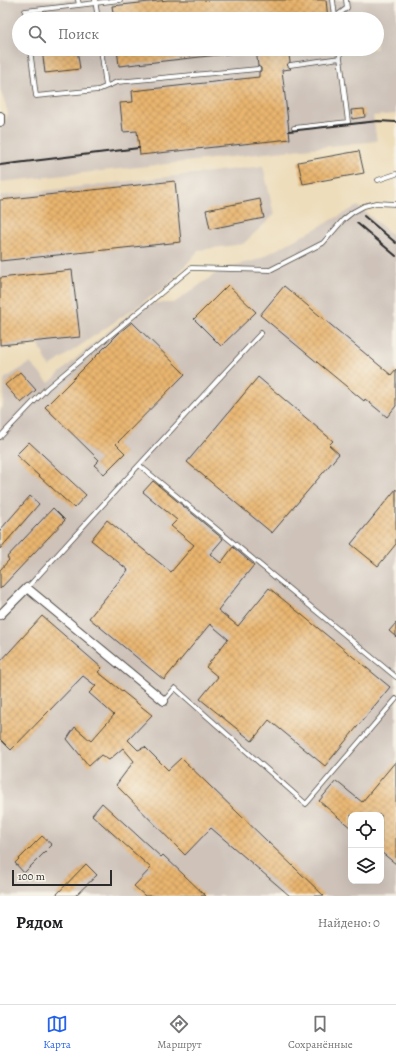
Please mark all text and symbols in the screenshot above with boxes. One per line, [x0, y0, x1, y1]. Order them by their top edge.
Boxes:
search box [12, 12, 384, 56]
icon: search [26, 23, 48, 45]
text: Поиск [58, 24, 99, 44]
map controls [348, 812, 384, 884]
button: locate [348, 812, 384, 848]
button: layers [348, 848, 384, 884]
scale bar [12, 868, 112, 887]
text: 100 m [18, 869, 45, 884]
text: Рядом [16, 911, 63, 934]
text: Найдено: 0 [318, 914, 380, 931]
tab: Карта [43, 1013, 71, 1052]
tab: Маршрут [157, 1013, 202, 1052]
tab: Сохранённые [288, 1013, 353, 1052]

